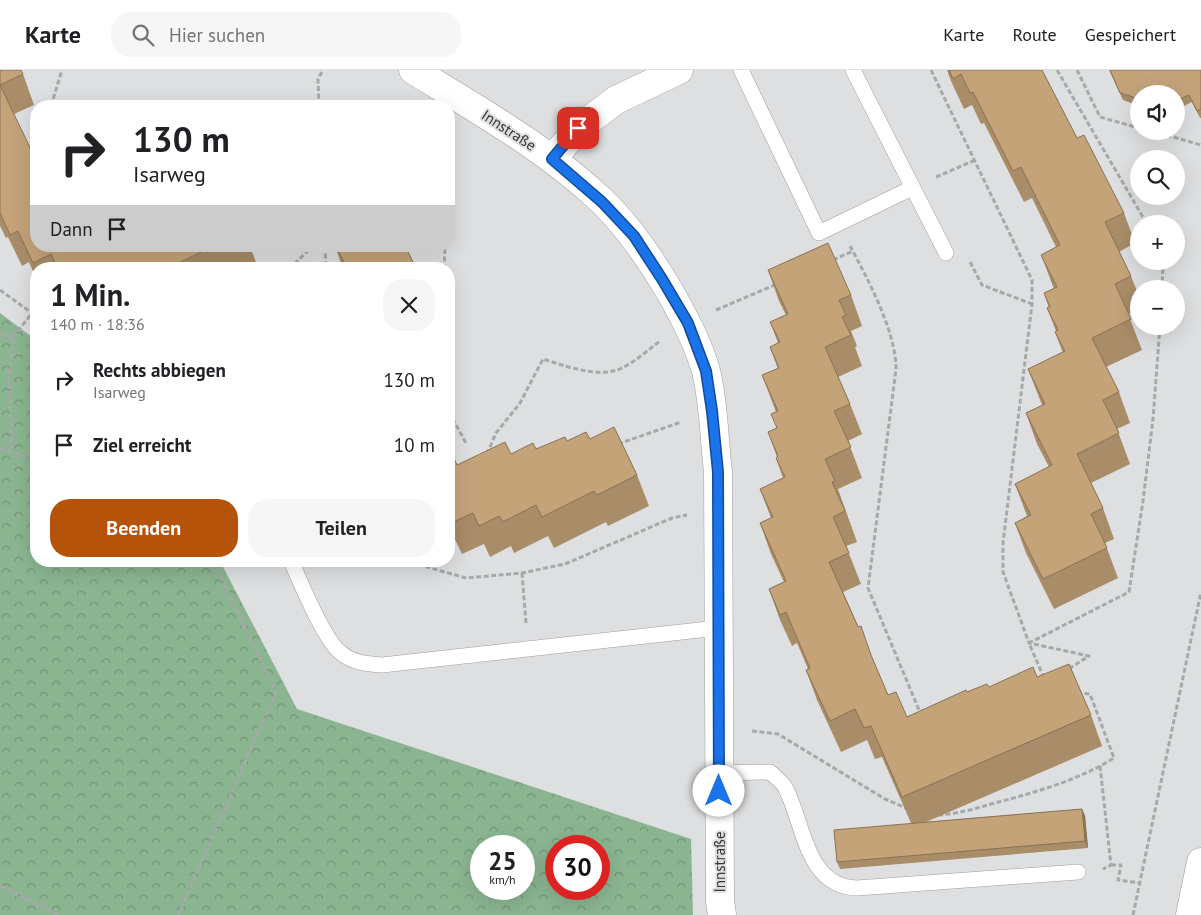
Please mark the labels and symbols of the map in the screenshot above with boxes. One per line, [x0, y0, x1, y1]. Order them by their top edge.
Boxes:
street label: Innstraße [478, 105, 540, 155]
pin [557, 107, 599, 149]
position arrow [692, 764, 744, 816]
street label: Innstraße [710, 831, 729, 893]
speed limit sign: 30 [545, 835, 610, 900]

